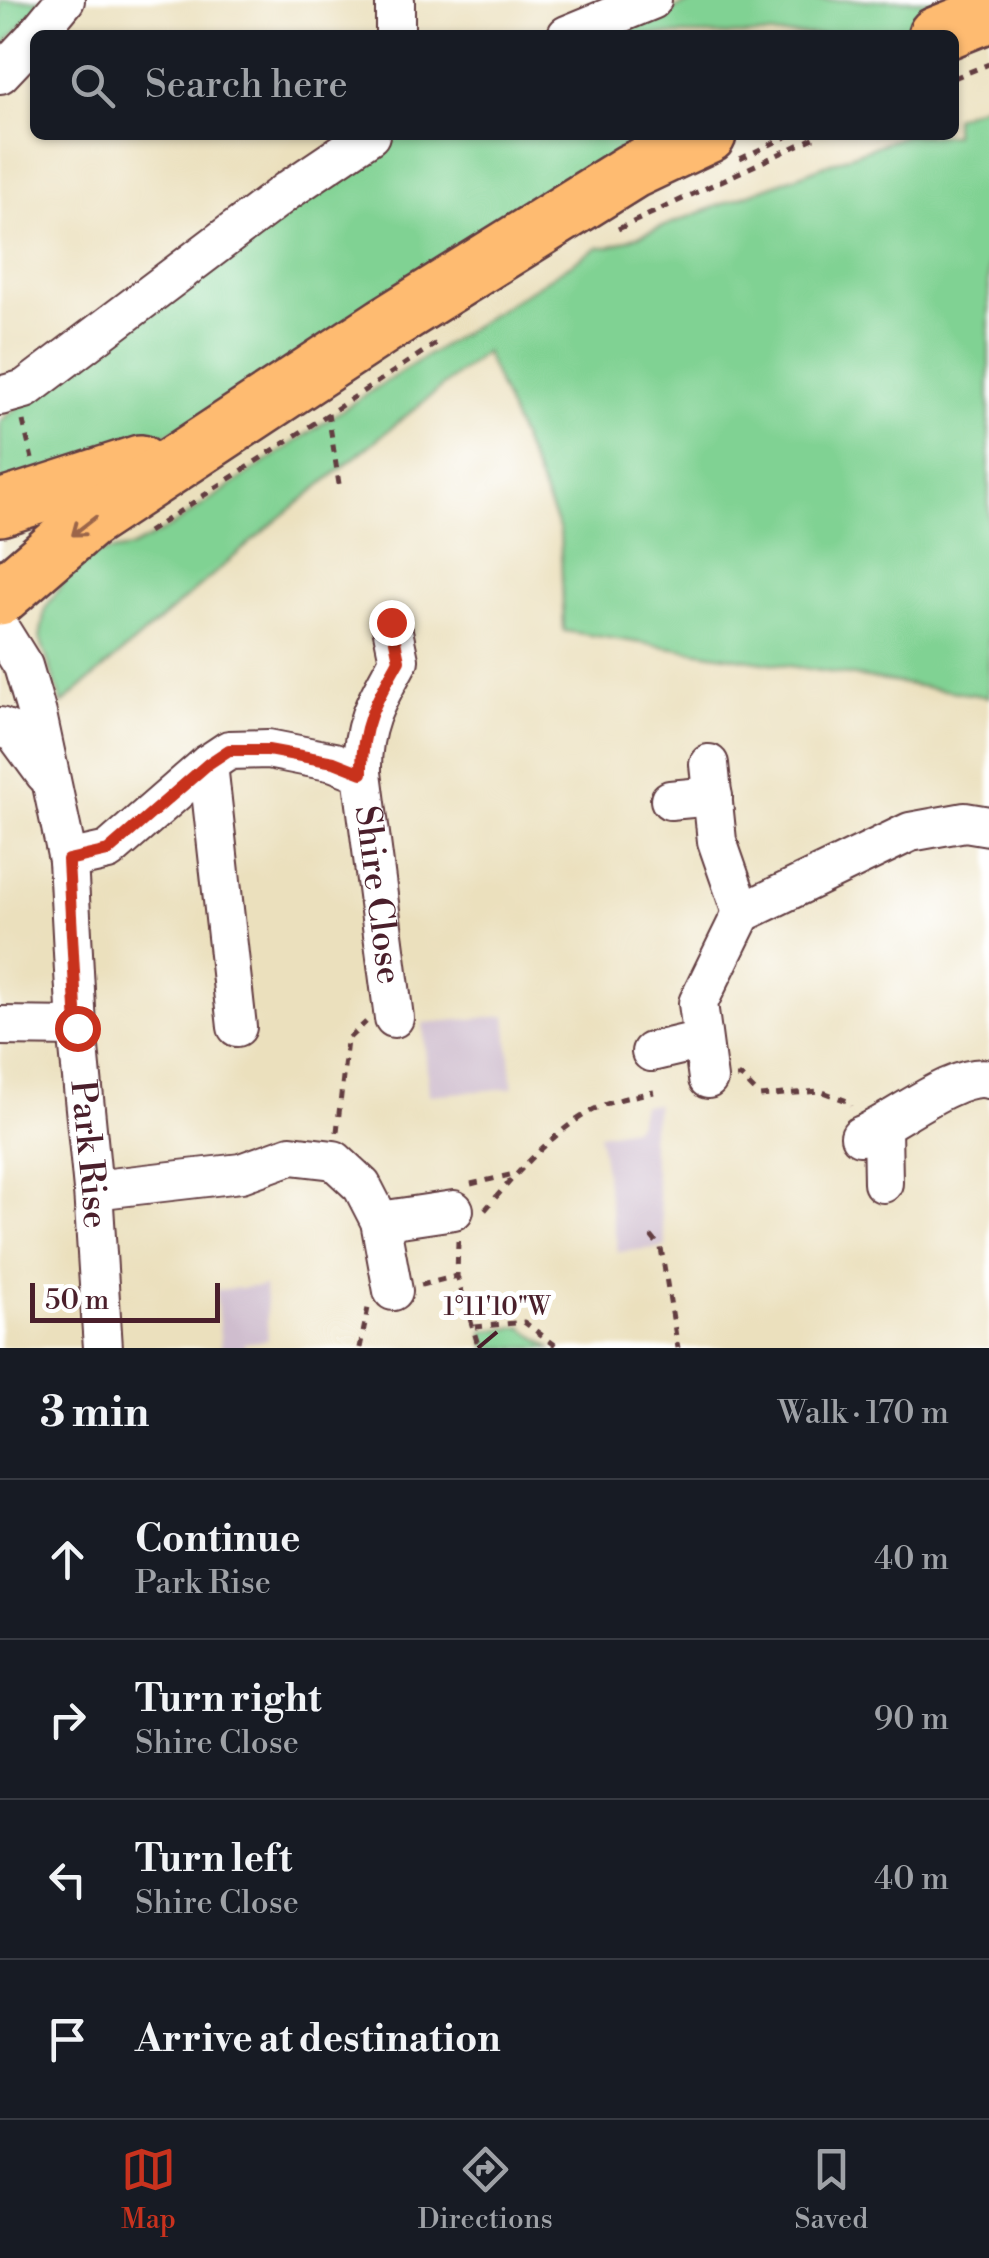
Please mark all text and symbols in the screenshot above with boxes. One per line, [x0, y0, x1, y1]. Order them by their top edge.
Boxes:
search box [30, 30, 959, 140]
icon: search [65, 58, 120, 113]
text: Search here [145, 62, 348, 109]
one-way arrow [71, 515, 98, 536]
route end [369, 600, 415, 646]
street label: Shire Close [345, 803, 411, 987]
route start [55, 1006, 101, 1052]
street label: Park Rise [61, 1078, 117, 1230]
scale bar [30, 1278, 220, 1322]
text: 50 m [45, 1283, 109, 1318]
text: 1°11'10"W [444, 1292, 552, 1323]
text: 3 min [40, 1387, 149, 1440]
text: Walk · 170 m [778, 1393, 949, 1433]
text: Continue [135, 1516, 300, 1563]
icon: ahead [40, 1532, 95, 1587]
text: 40 m [874, 1539, 949, 1579]
text: Park Rise [135, 1563, 271, 1603]
text: Turn right [135, 1676, 321, 1723]
icon: right [40, 1692, 95, 1747]
text: 90 m [874, 1699, 949, 1739]
text: Shire Close [135, 1723, 299, 1763]
text: Turn left [135, 1836, 292, 1883]
icon: left [40, 1852, 95, 1907]
text: 40 m [874, 1859, 949, 1899]
text: Shire Close [135, 1883, 299, 1923]
icon: arrive [40, 2012, 95, 2067]
text: Arrive at destination [135, 2016, 501, 2063]
tab: Map [121, 2142, 176, 2237]
tab: Directions [418, 2142, 553, 2237]
tab: Saved [795, 2142, 868, 2237]

